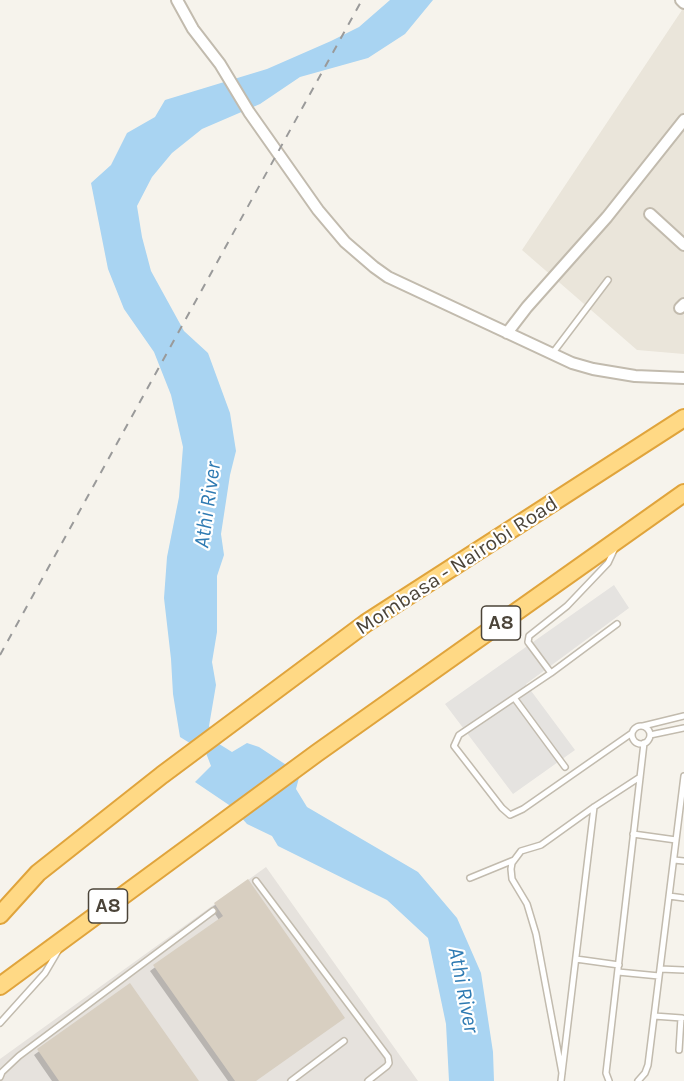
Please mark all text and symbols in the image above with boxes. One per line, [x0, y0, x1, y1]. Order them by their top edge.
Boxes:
water label: Athi River [189, 460, 227, 550]
street label: Mombasa - Nairobi Road [351, 491, 563, 641]
road number: A8 [482, 606, 520, 640]
road number: A8 [88, 889, 128, 923]
water label: Athi River [442, 945, 484, 1035]

